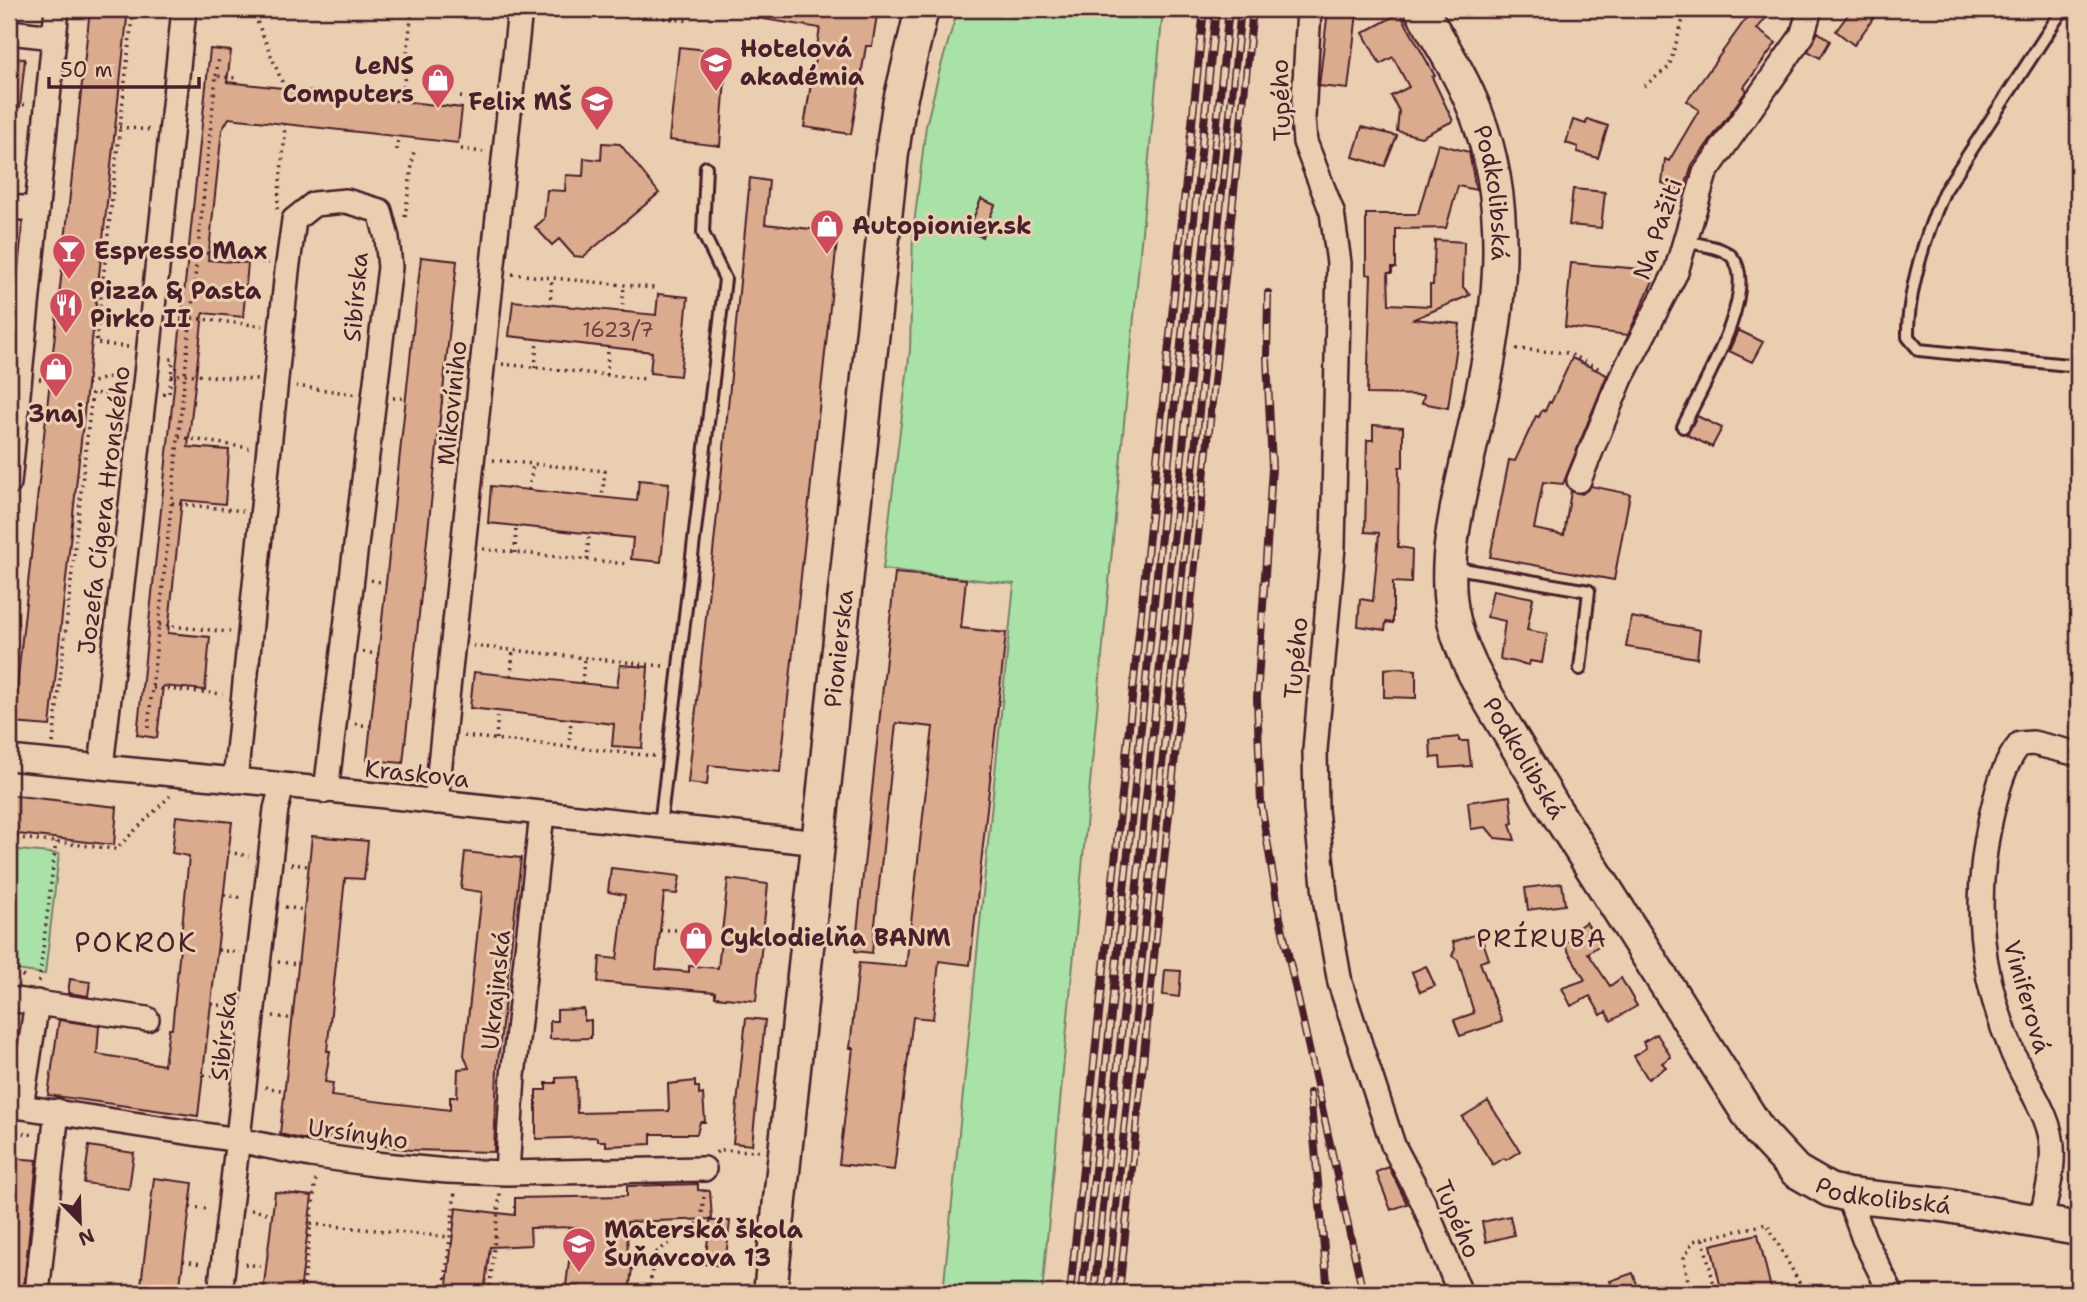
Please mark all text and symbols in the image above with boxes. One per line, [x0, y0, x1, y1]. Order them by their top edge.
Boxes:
place label: Hotelová akadémia [740, 33, 865, 93]
school or university icon: Hotelová akadémia [697, 44, 735, 93]
scale bar [49, 46, 200, 90]
place label: LeNS Computers [282, 50, 414, 110]
text: 50 m [60, 56, 113, 84]
street label: Tupého [1264, 58, 1298, 142]
shop icon: LeNS Computers [419, 61, 457, 110]
school or university icon: Felix MŠ [578, 83, 616, 132]
place label: Felix MŠ [468, 84, 572, 118]
street label: Podkolibská [1466, 121, 1516, 261]
street label: Na Pažiti [1626, 174, 1690, 284]
shop icon: Autopionier.sk [808, 207, 846, 256]
place label: Autopionier.sk [852, 210, 1032, 242]
bar icon: Espresso Max [50, 232, 88, 281]
place label: Espresso Max [94, 235, 267, 267]
street label: Sibírska [336, 251, 376, 343]
place label: Pizza & Pasta Pirko II [90, 275, 262, 335]
restaurant icon: Pizza & Pasta Pirko II [47, 286, 85, 335]
house number: 1623/7 [582, 316, 654, 344]
street label: Mikovíniho [430, 339, 474, 467]
shop icon: 3naj [37, 350, 75, 399]
street label: Jozefa Cígera Hronského [70, 364, 138, 656]
place label: 3naj [28, 398, 84, 430]
street label: Pionierska [817, 588, 861, 709]
street label: Tupého [1276, 616, 1316, 700]
street label: Podkolibská [1475, 691, 1573, 825]
street label: Kraskova [363, 753, 471, 795]
shop icon: Cyklodielňa BANM [677, 919, 715, 968]
district label: PRÍRUBA [1476, 920, 1608, 955]
place label: Cyklodielňa BANM [720, 922, 951, 954]
district label: POKROK [74, 923, 198, 961]
street label: Ukrajinská [474, 928, 518, 1052]
street label: Viniferová [1996, 937, 2058, 1057]
street label: Sibírska [203, 990, 245, 1082]
street label: Ursínyho [306, 1111, 410, 1157]
street label: Podkolibská [1809, 1169, 1954, 1222]
street label: Tupého [1426, 1175, 1488, 1263]
north arrow [46, 1186, 116, 1256]
place label: Materská škola Šuňavcova 13 [604, 1214, 804, 1274]
text: N [75, 1223, 98, 1252]
school or university icon: Materská škola Šuňavcova 13 [560, 1225, 598, 1274]

